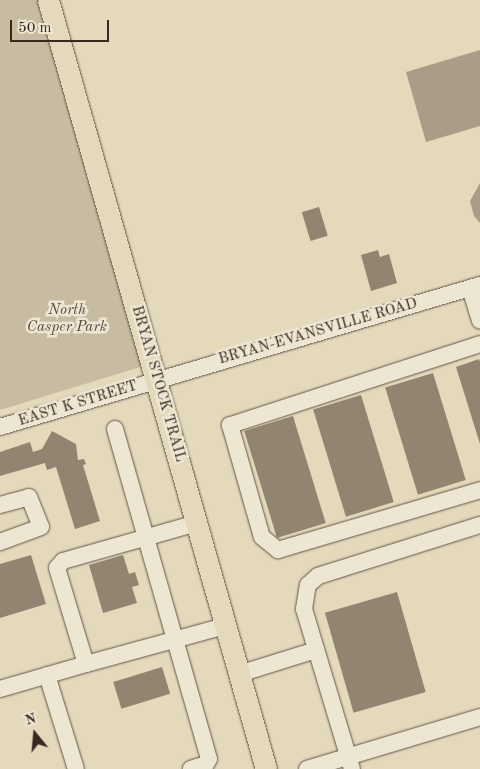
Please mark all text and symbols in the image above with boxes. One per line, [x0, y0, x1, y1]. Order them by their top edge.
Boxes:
scale bar [12, 10, 111, 42]
text: 50 m [18, 21, 52, 36]
street label: BRYAN-EVANSVILLE ROAD [217, 295, 419, 369]
park label: North Casper Park [27, 301, 107, 336]
street label: BRYAN STOCK TRAIL [127, 304, 189, 464]
street label: EAST K STREET [16, 377, 140, 431]
north arrow [10, 709, 60, 759]
text: N [23, 711, 38, 728]

